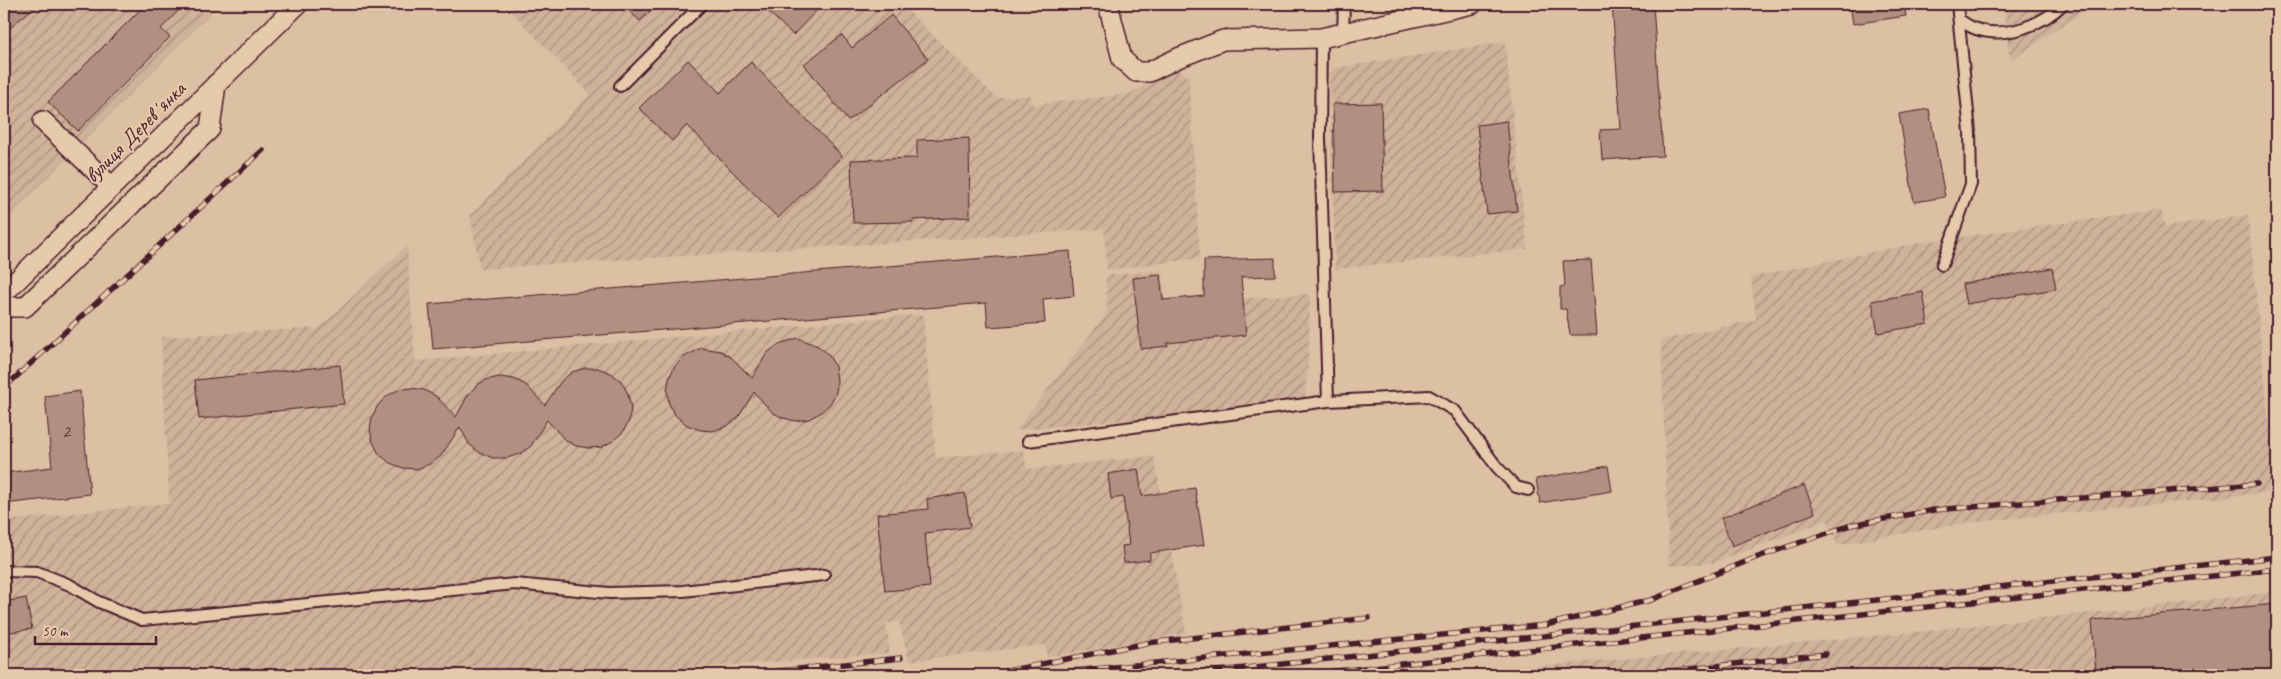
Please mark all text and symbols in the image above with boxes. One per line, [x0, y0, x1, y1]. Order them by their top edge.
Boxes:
street label: вулиця Деревʼянка [79, 75, 192, 188]
house number: 2 [62, 419, 72, 443]
scale bar [35, 614, 156, 646]
text: 50 m [42, 622, 69, 641]

